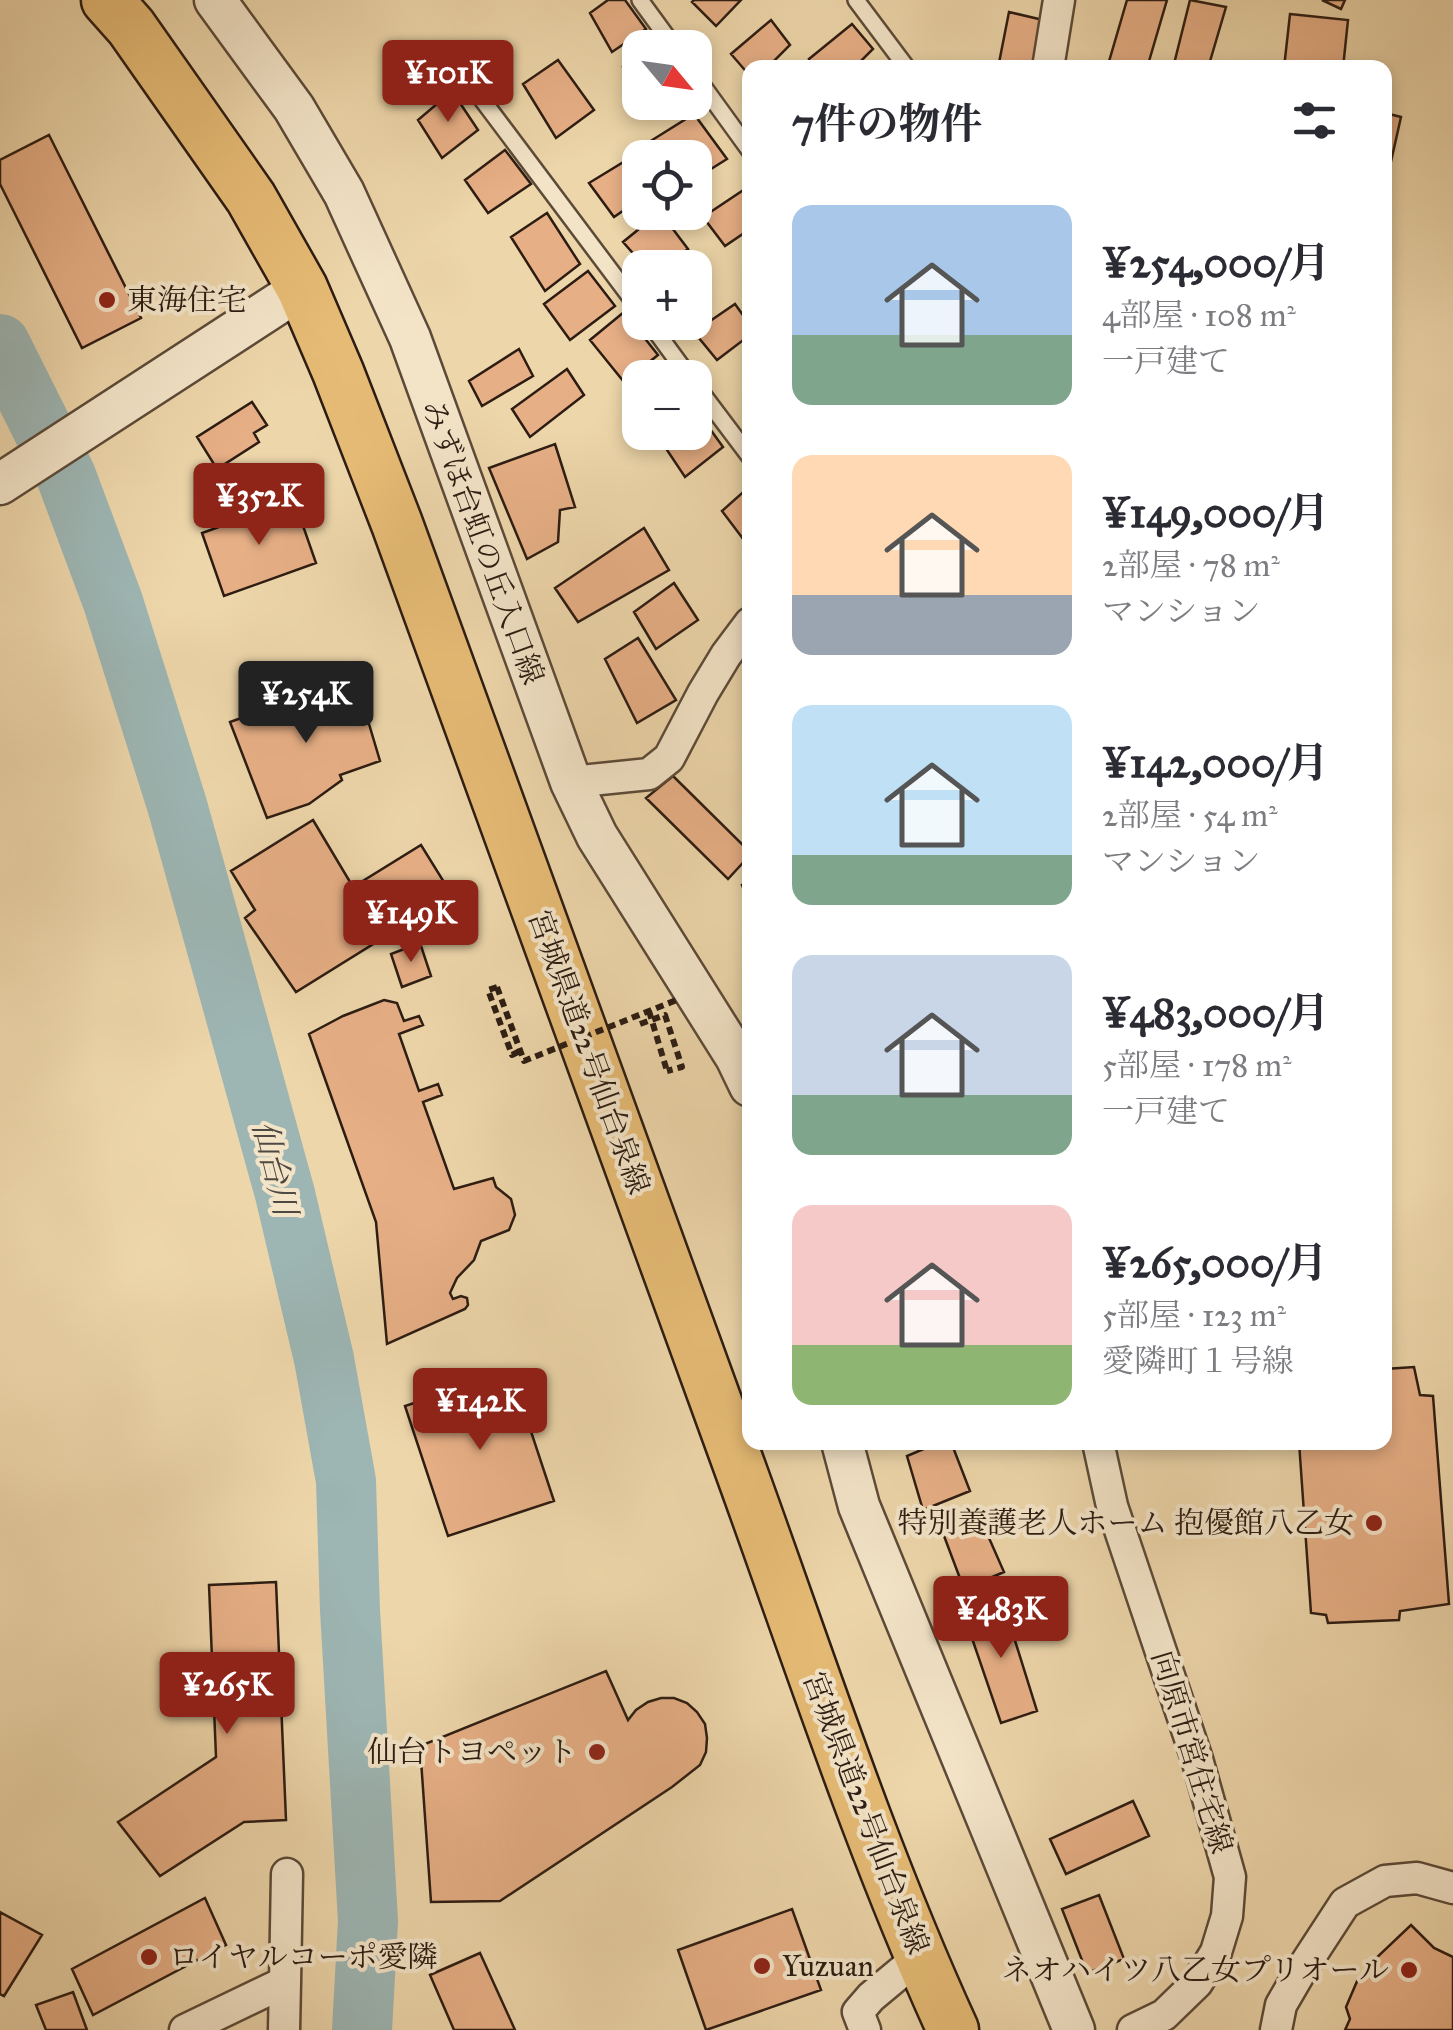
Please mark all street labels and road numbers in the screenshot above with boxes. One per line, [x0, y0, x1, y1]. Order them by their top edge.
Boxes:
street label: みずほ台虹の丘入口線 [415, 395, 551, 689]
street label: 宮城県道22号仙台泉線 [521, 905, 657, 1199]
street label: 向原市営住宅線 [1144, 1646, 1240, 1858]
street label: 宮城県道22号仙台泉線 [796, 1667, 936, 1959]

